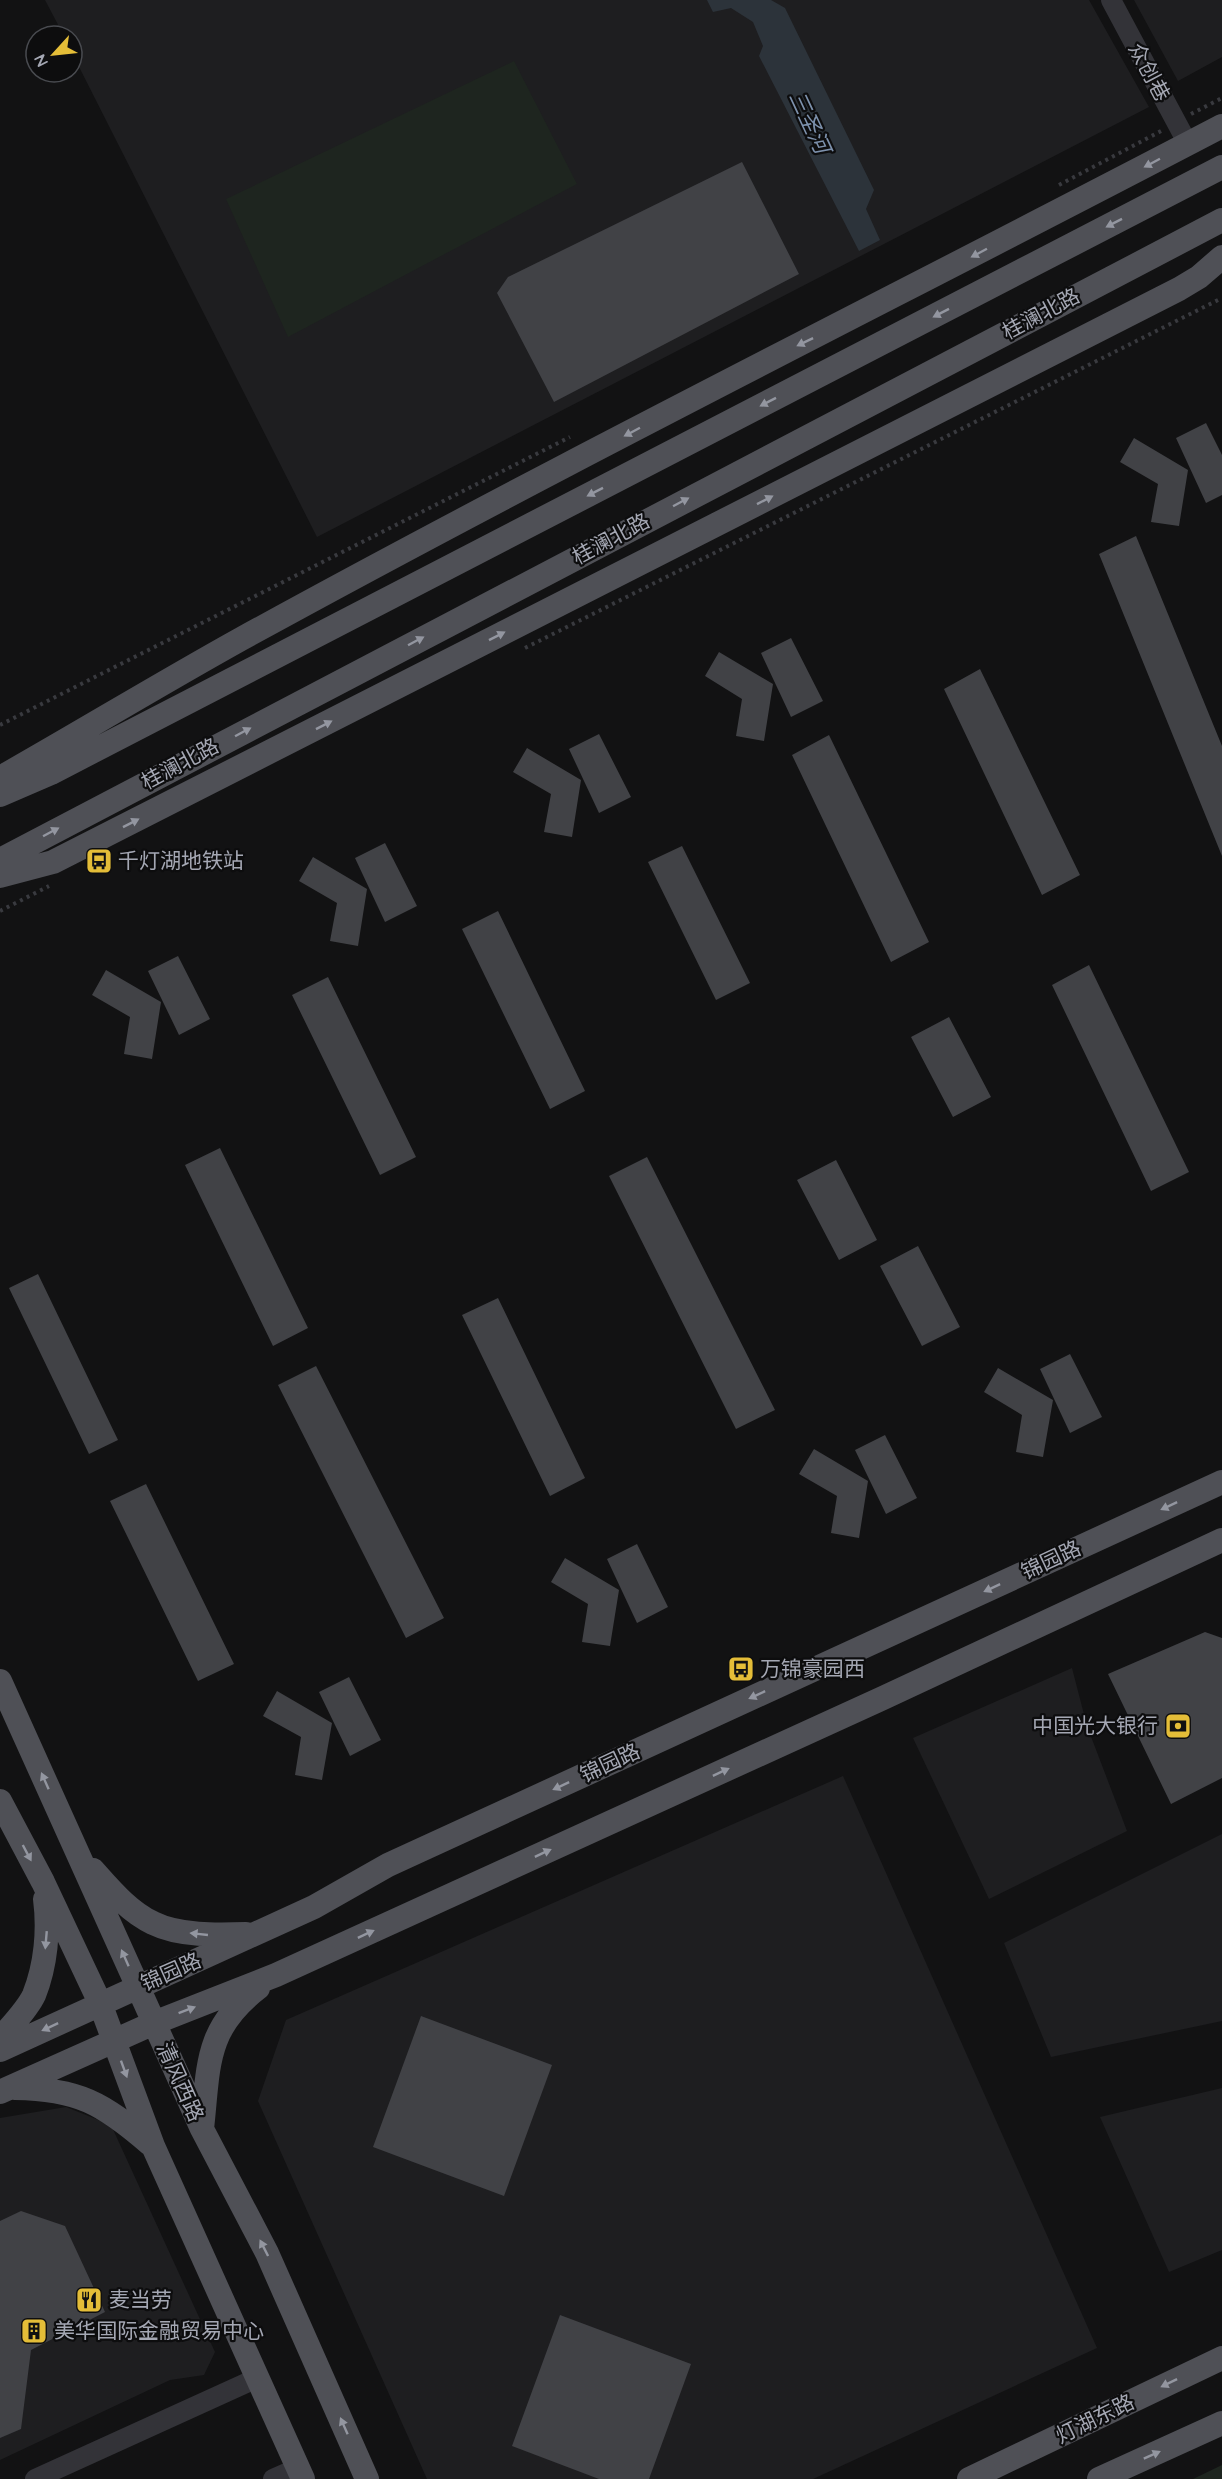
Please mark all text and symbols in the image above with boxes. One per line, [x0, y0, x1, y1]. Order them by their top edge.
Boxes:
north arrow [24, 24, 84, 84]
street label: 众创巷 [1124, 38, 1176, 105]
text: N [29, 51, 52, 71]
water label: 三圣河 [783, 86, 838, 161]
one-way arrow [1143, 158, 1160, 168]
one-way arrow [1105, 218, 1122, 228]
one-way arrow [970, 248, 987, 258]
street label: 桂澜北路 [997, 282, 1084, 344]
one-way arrow [932, 308, 949, 318]
one-way arrow [797, 338, 814, 347]
one-way arrow [759, 397, 776, 407]
one-way arrow [623, 426, 641, 436]
one-way arrow [586, 487, 603, 497]
one-way arrow [756, 495, 773, 505]
one-way arrow [673, 498, 690, 507]
street label: 桂澜北路 [567, 507, 654, 569]
one-way arrow [489, 631, 506, 641]
one-way arrow [407, 636, 424, 646]
one-way arrow [315, 720, 332, 729]
one-way arrow [234, 727, 251, 736]
street label: 桂澜北路 [136, 732, 223, 794]
one-way arrow [123, 818, 140, 827]
one-way arrow [43, 827, 60, 837]
bus stop icon: 千灯湖地铁站 [84, 846, 114, 876]
place label: 千灯湖地铁站 [118, 847, 244, 873]
one-way arrow [1160, 1502, 1177, 1511]
street label: 锦园路 [1017, 1534, 1085, 1584]
one-way arrow [983, 1583, 1000, 1592]
bus stop icon: 万锦豪园西 [726, 1654, 756, 1684]
place label: 万锦豪园西 [760, 1655, 865, 1681]
one-way arrow [749, 1691, 766, 1700]
bank icon: 中国光大银行 [1163, 1711, 1193, 1741]
place label: 中国光大银行 [1032, 1712, 1158, 1738]
street label: 锦园路 [576, 1737, 644, 1787]
one-way arrow [712, 1767, 729, 1776]
one-way arrow [40, 1771, 50, 1789]
one-way arrow [552, 1781, 570, 1791]
one-way arrow [22, 1845, 32, 1862]
one-way arrow [535, 1848, 552, 1857]
one-way arrow [357, 1928, 375, 1938]
one-way arrow [189, 1929, 208, 1939]
one-way arrow [41, 1930, 51, 1949]
street label: 锦园路 [137, 1946, 205, 1996]
one-way arrow [120, 1949, 130, 1967]
one-way arrow [178, 2005, 196, 2015]
one-way arrow [41, 2022, 58, 2031]
street label: 清风西路 [152, 2038, 210, 2125]
one-way arrow [120, 2060, 129, 2078]
one-way arrow [259, 2239, 269, 2256]
restaurant icon: 麦当劳 [74, 2285, 104, 2315]
place label: 麦当劳 [109, 2286, 172, 2312]
building icon: 美华国际金融贸易中心 [19, 2316, 49, 2346]
place label: 美华国际金融贸易中心 [54, 2317, 264, 2343]
one-way arrow [1161, 2379, 1178, 2388]
street label: 灯湖东路 [1051, 2388, 1138, 2448]
one-way arrow [339, 2417, 348, 2434]
one-way arrow [1143, 2449, 1161, 2459]

